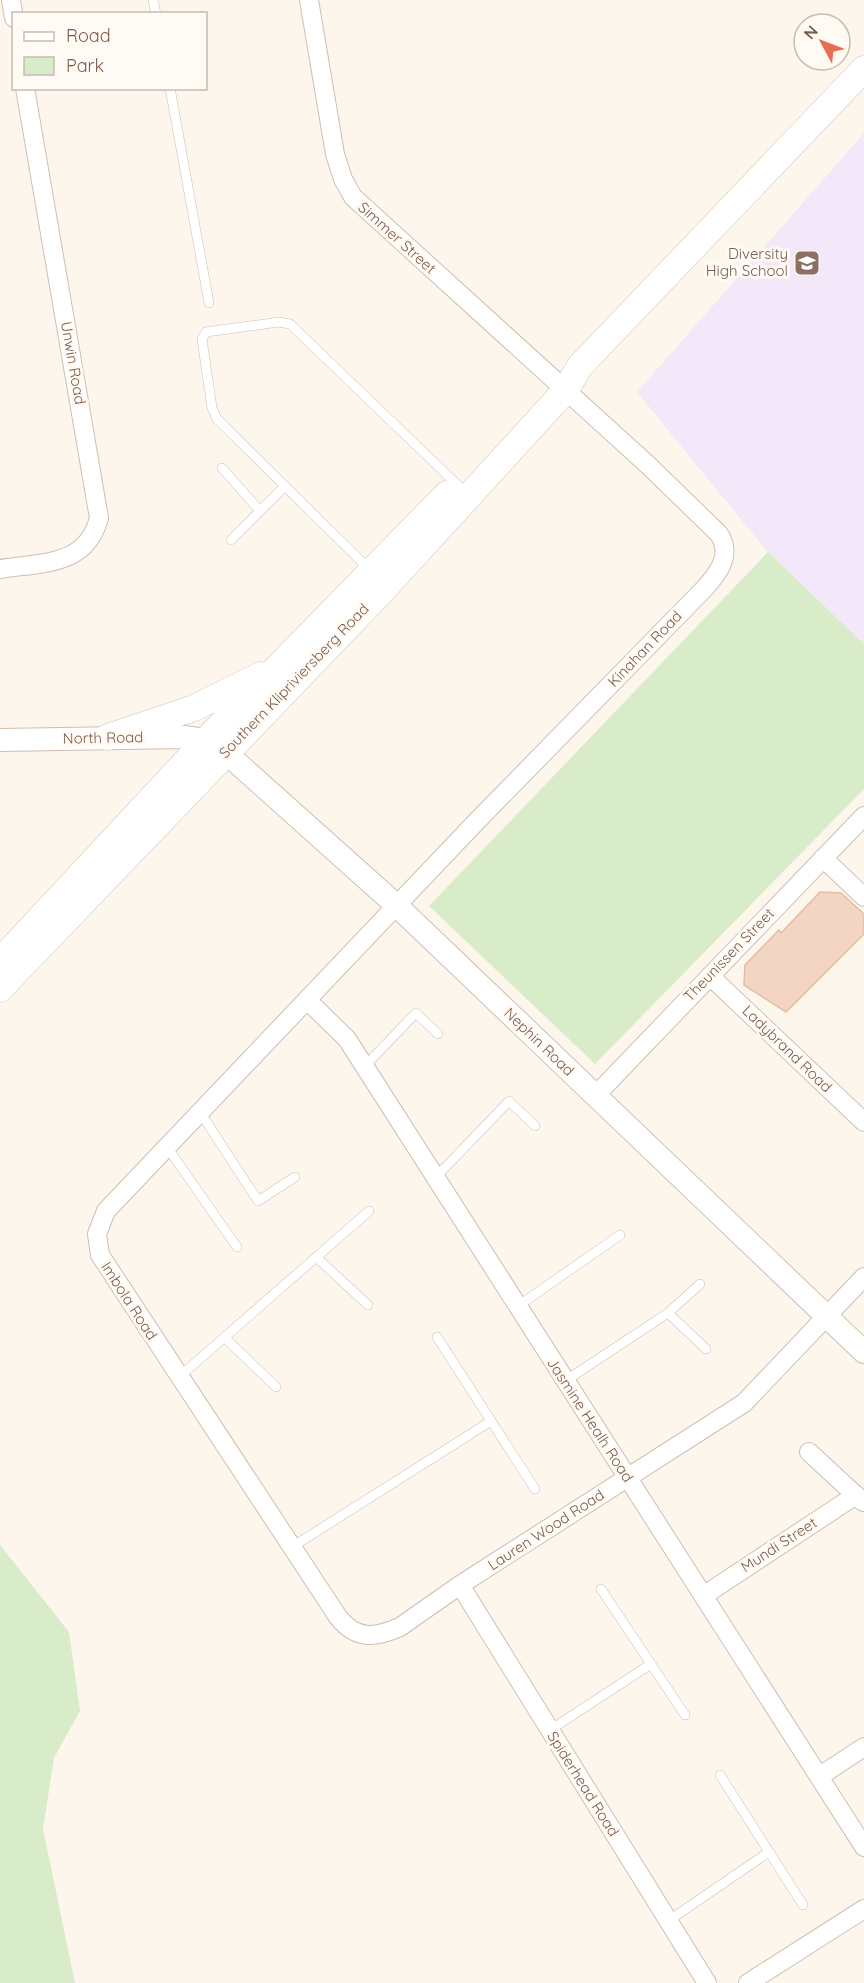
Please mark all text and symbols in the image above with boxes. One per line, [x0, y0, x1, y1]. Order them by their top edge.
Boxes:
legend [12, 12, 207, 90]
north arrow [792, 12, 852, 72]
text: N [799, 21, 822, 43]
text: Road [66, 24, 111, 47]
text: Park [66, 54, 104, 77]
street label: Simmer Street [354, 198, 440, 278]
place label: Diversity High School [706, 244, 788, 280]
school or university icon: Diversity High School [792, 248, 822, 278]
street label: Unwin Road [57, 320, 90, 406]
street label: Southern Klipriviersberg Road [215, 599, 373, 762]
street label: Kinahan Road [604, 607, 686, 691]
street label: North Road [62, 727, 143, 748]
street label: Theunissen Street [679, 904, 778, 1005]
street label: Ladybrand Road [738, 1001, 836, 1096]
street label: Nephin Road [500, 1003, 578, 1080]
street label: Imbola Road [97, 1258, 162, 1343]
street label: Jasmine Healh Road [543, 1354, 638, 1486]
street label: Lauren Wood Road [484, 1485, 607, 1574]
street label: Mundi Street [737, 1513, 820, 1576]
street label: Spiderhead Road [543, 1728, 623, 1840]

